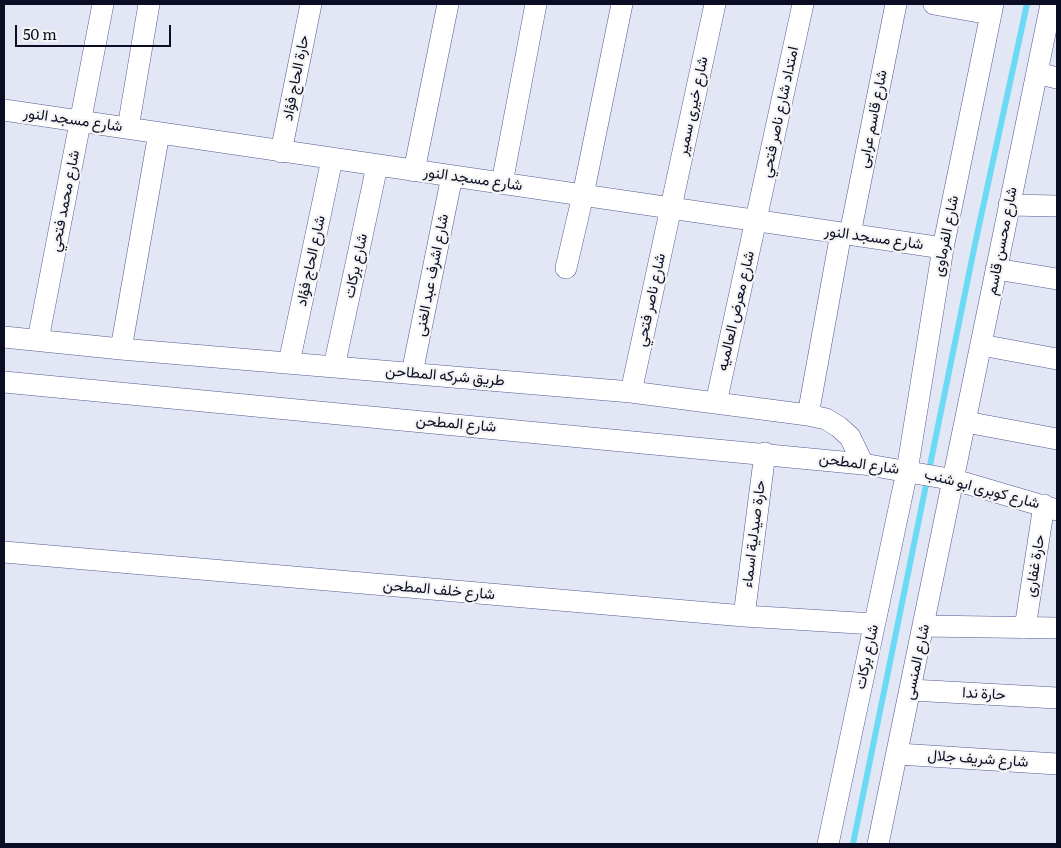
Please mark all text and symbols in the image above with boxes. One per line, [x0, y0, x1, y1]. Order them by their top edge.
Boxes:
scale bar [18, 15, 174, 47]
text: 50 m [23, 22, 57, 45]
street label: حارة الحاج فؤاد [279, 34, 313, 122]
street label: امتداد شارع ناصر فتحي [757, 45, 803, 179]
street label: شارع خيرى سمير [674, 55, 712, 157]
street label: شارع قاسم عرابى [855, 68, 891, 170]
street label: شارع مسجد النور [22, 104, 124, 136]
street label: شارع محمد فتحي [46, 149, 84, 253]
street label: شارع مسجد النور [422, 163, 524, 195]
street label: شارع محسن قاسم [983, 185, 1021, 297]
street label: شارع الفرماوى [929, 194, 963, 278]
street label: شارع اشرف عبد الغنى [411, 212, 453, 338]
street label: شارع الحاج فؤاد [293, 214, 329, 308]
street label: شارع مسجد النور [823, 222, 925, 254]
street label: شارع بركات [340, 232, 372, 300]
street label: شارع معرض العالميه [713, 249, 759, 373]
street label: شارع ناصر فتحي [632, 252, 670, 348]
street label: طريق شركه المطاحن [385, 362, 505, 390]
street label: شارع المطحن [415, 412, 497, 436]
street label: شارع المطحن [818, 449, 900, 479]
street label: شارع كوبرى ابو شنب [922, 465, 1042, 513]
street label: حارة صيدلية اسماء [738, 479, 770, 589]
street label: حارة غفارى [1021, 534, 1049, 598]
street label: شارع خلف المطحن [382, 576, 496, 604]
street label: شارع المنسى [900, 622, 934, 702]
street label: شارع بركات [851, 623, 883, 691]
street label: حارة ندا [962, 684, 1006, 704]
street label: شارع شريف جلال [927, 746, 1029, 772]

